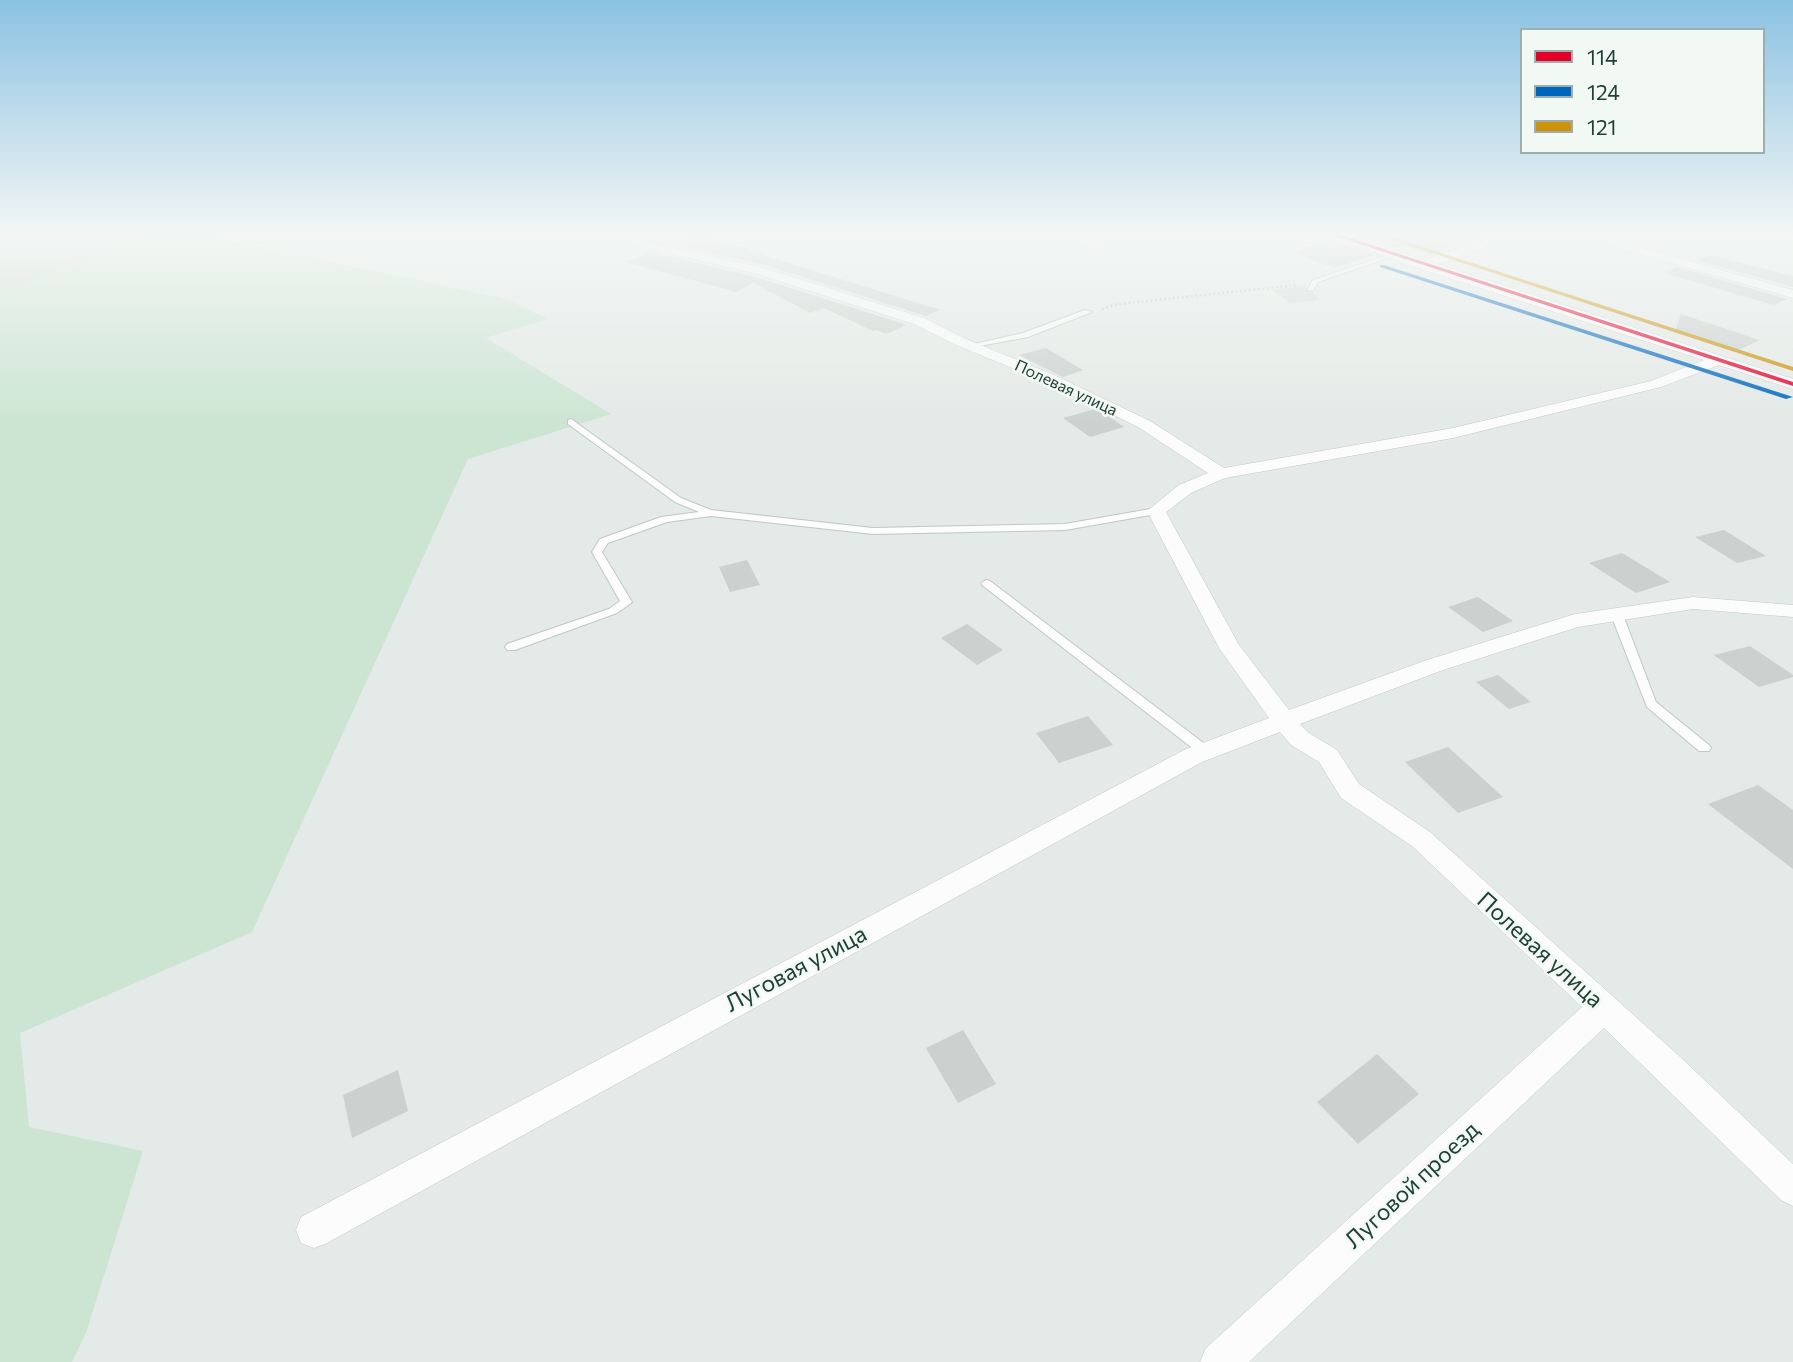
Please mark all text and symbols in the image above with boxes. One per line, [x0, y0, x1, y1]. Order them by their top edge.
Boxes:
legend [1520, 28, 1765, 154]
text: 114 [1587, 44, 1618, 69]
text: 124 [1587, 79, 1620, 104]
text: 121 [1587, 114, 1617, 139]
street label: Полевая улица [1012, 356, 1120, 420]
street label: Полевая улица [1471, 886, 1609, 1014]
street label: Луговая улица [720, 920, 872, 1018]
street label: Луговой проезд [1339, 1116, 1485, 1254]

